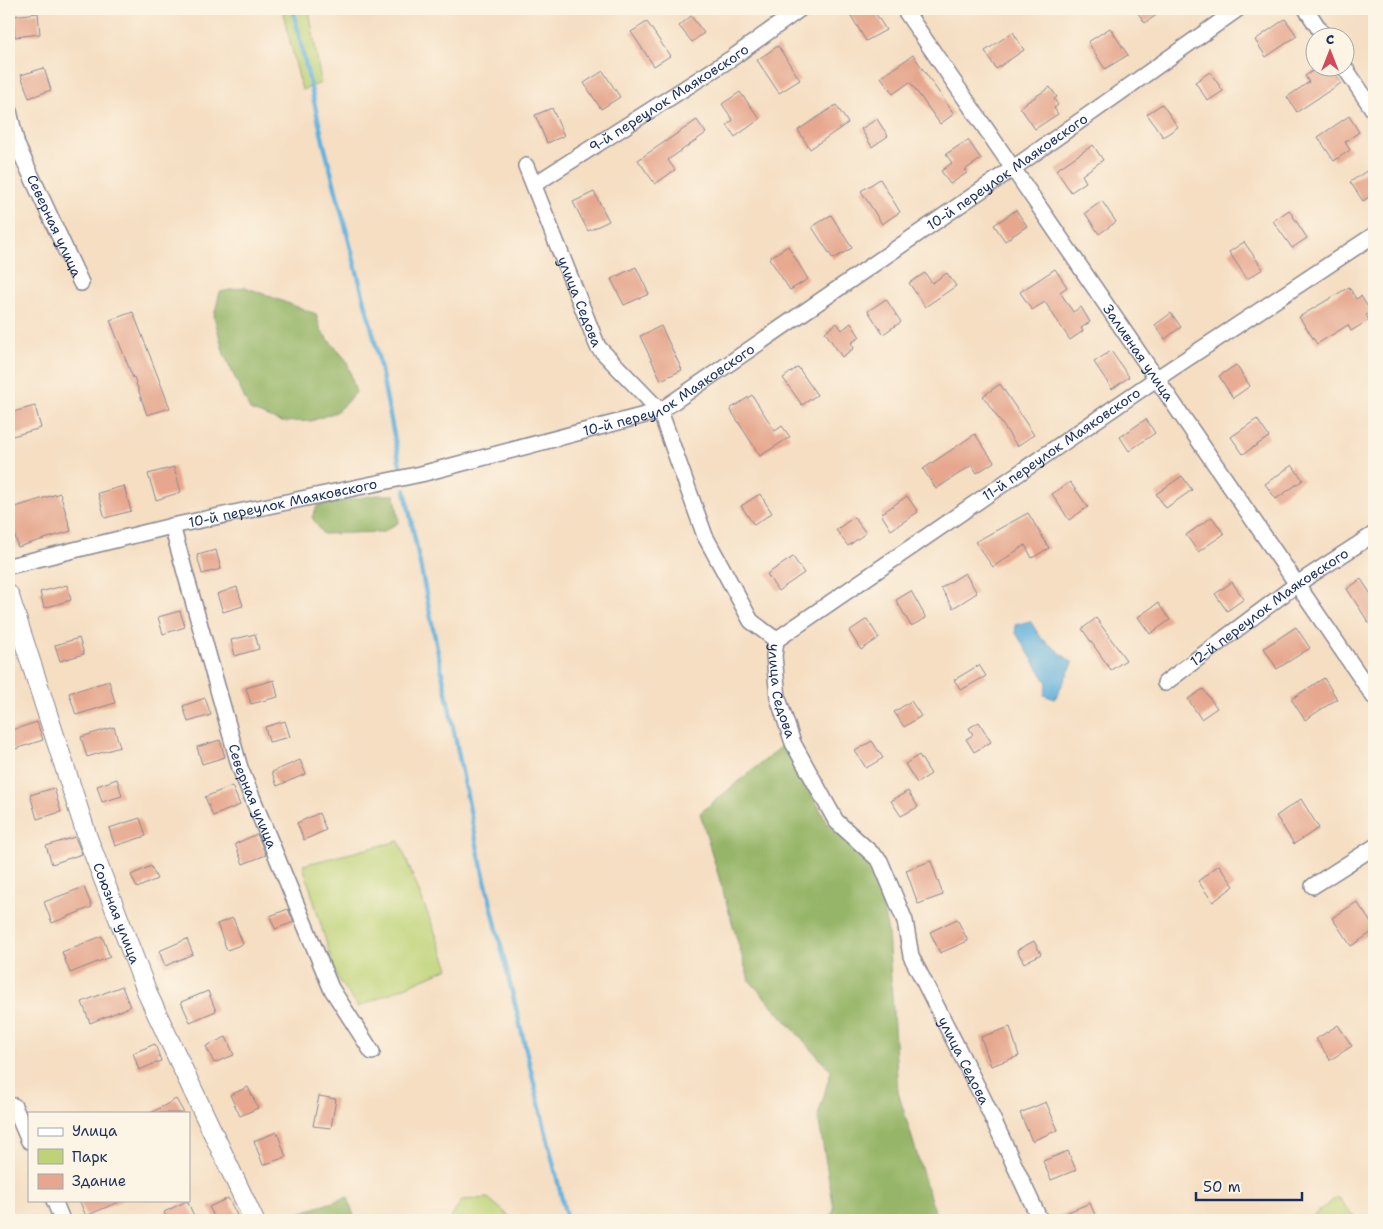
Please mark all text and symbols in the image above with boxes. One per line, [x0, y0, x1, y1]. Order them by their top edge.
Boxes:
north arrow [1306, 28, 1356, 78]
text: С [1326, 30, 1334, 48]
street label: 9-й переулок Маяковского [585, 40, 752, 156]
street label: 10-й переулок Маяковского [923, 109, 1091, 234]
street label: Северная улица [23, 172, 86, 280]
street label: улица Седова [554, 254, 606, 350]
street label: Заливная улица [1099, 301, 1178, 405]
street label: 10-й переулок Маяковского [581, 340, 758, 440]
street label: 11-й переулок Маяковского [979, 383, 1144, 505]
street label: 10-й переулок Маяковского [187, 474, 379, 531]
street label: 12-й переулок Маяковского [1186, 544, 1352, 670]
street label: улица Седова [765, 643, 800, 741]
street label: Северная улица [225, 742, 281, 851]
street label: Союзная улица [89, 860, 144, 967]
street label: улица Седова [934, 1014, 994, 1108]
legend [28, 1112, 190, 1202]
text: Улица [72, 1121, 118, 1141]
text: Парк [72, 1147, 108, 1167]
scale bar [1196, 1169, 1302, 1201]
text: Здание [72, 1171, 126, 1191]
text: 50 m [1203, 1177, 1241, 1197]

